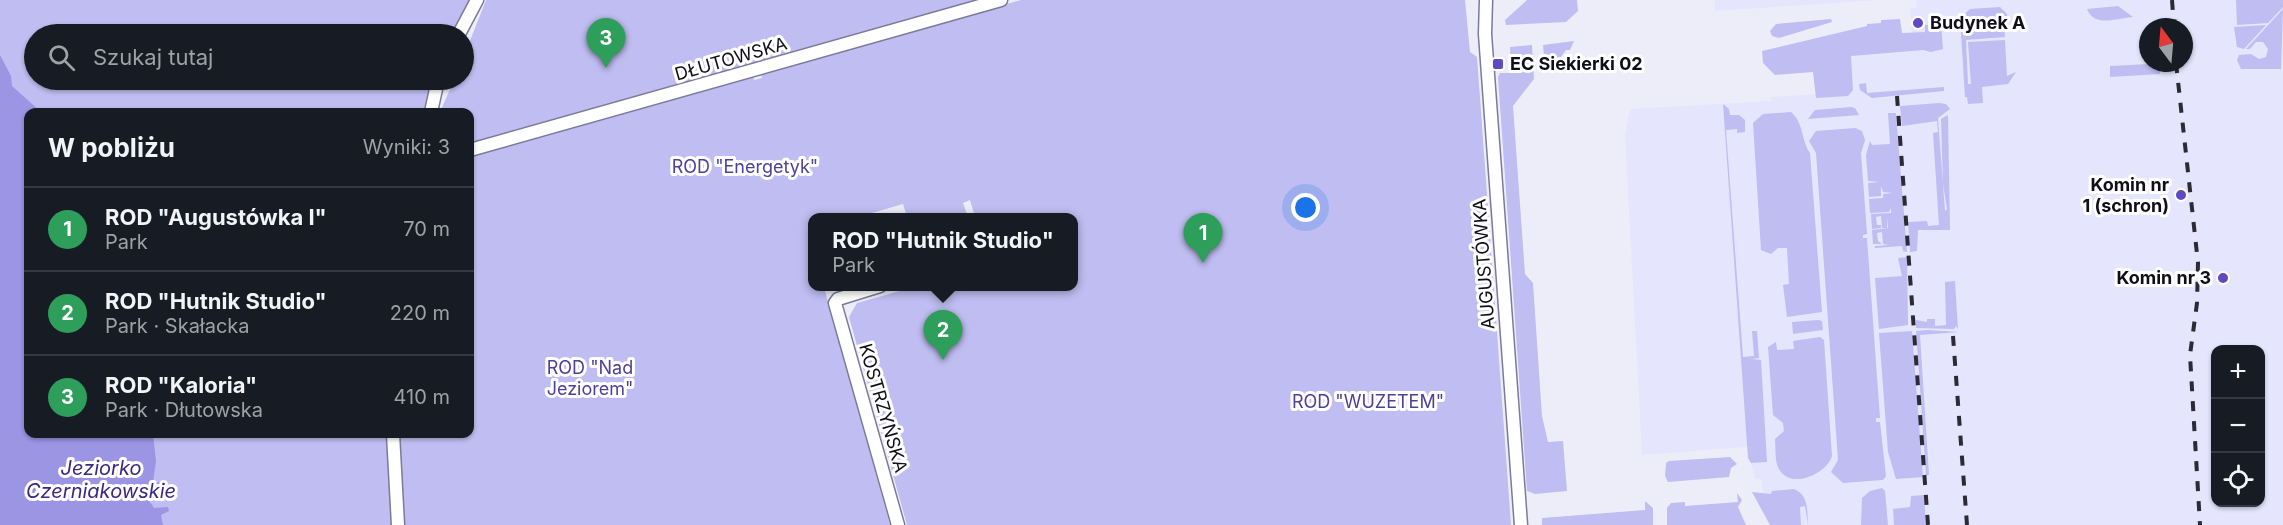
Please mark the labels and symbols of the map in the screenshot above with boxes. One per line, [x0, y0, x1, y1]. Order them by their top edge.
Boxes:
place label: Budynek A [1930, 12, 2026, 33]
marker: Budynek A [1911, 16, 1925, 30]
north arrow [2139, 18, 2193, 72]
pin: 3 [586, 19, 626, 68]
street label: DŁUTOWSKA [672, 32, 789, 85]
place label: EC Siekierki 02 [1510, 53, 1643, 74]
marker: EC Siekierki 02 [1491, 57, 1505, 71]
park label: ROD "Energetyk" [672, 156, 818, 177]
place label: Komin nr 1 (schron) [2082, 174, 2169, 216]
marker: Komin nr 1 (schron) [2174, 188, 2188, 202]
your location [1291, 193, 1320, 222]
street label: AUGUSTÓWKA [1467, 198, 1499, 330]
pin: 1 [1184, 214, 1222, 263]
place label: Komin nr 3 [2117, 267, 2211, 288]
marker: Komin nr 3 [2216, 271, 2230, 285]
pin: 2 [924, 310, 962, 360]
street label: KOSTRZYŃSKA [855, 341, 913, 475]
park label: ROD "Nad Jeziorem" [547, 357, 633, 399]
park label: ROD "WUZETEM" [1292, 391, 1444, 412]
water label: Jeziorko Czerniakowskie [26, 456, 176, 503]

